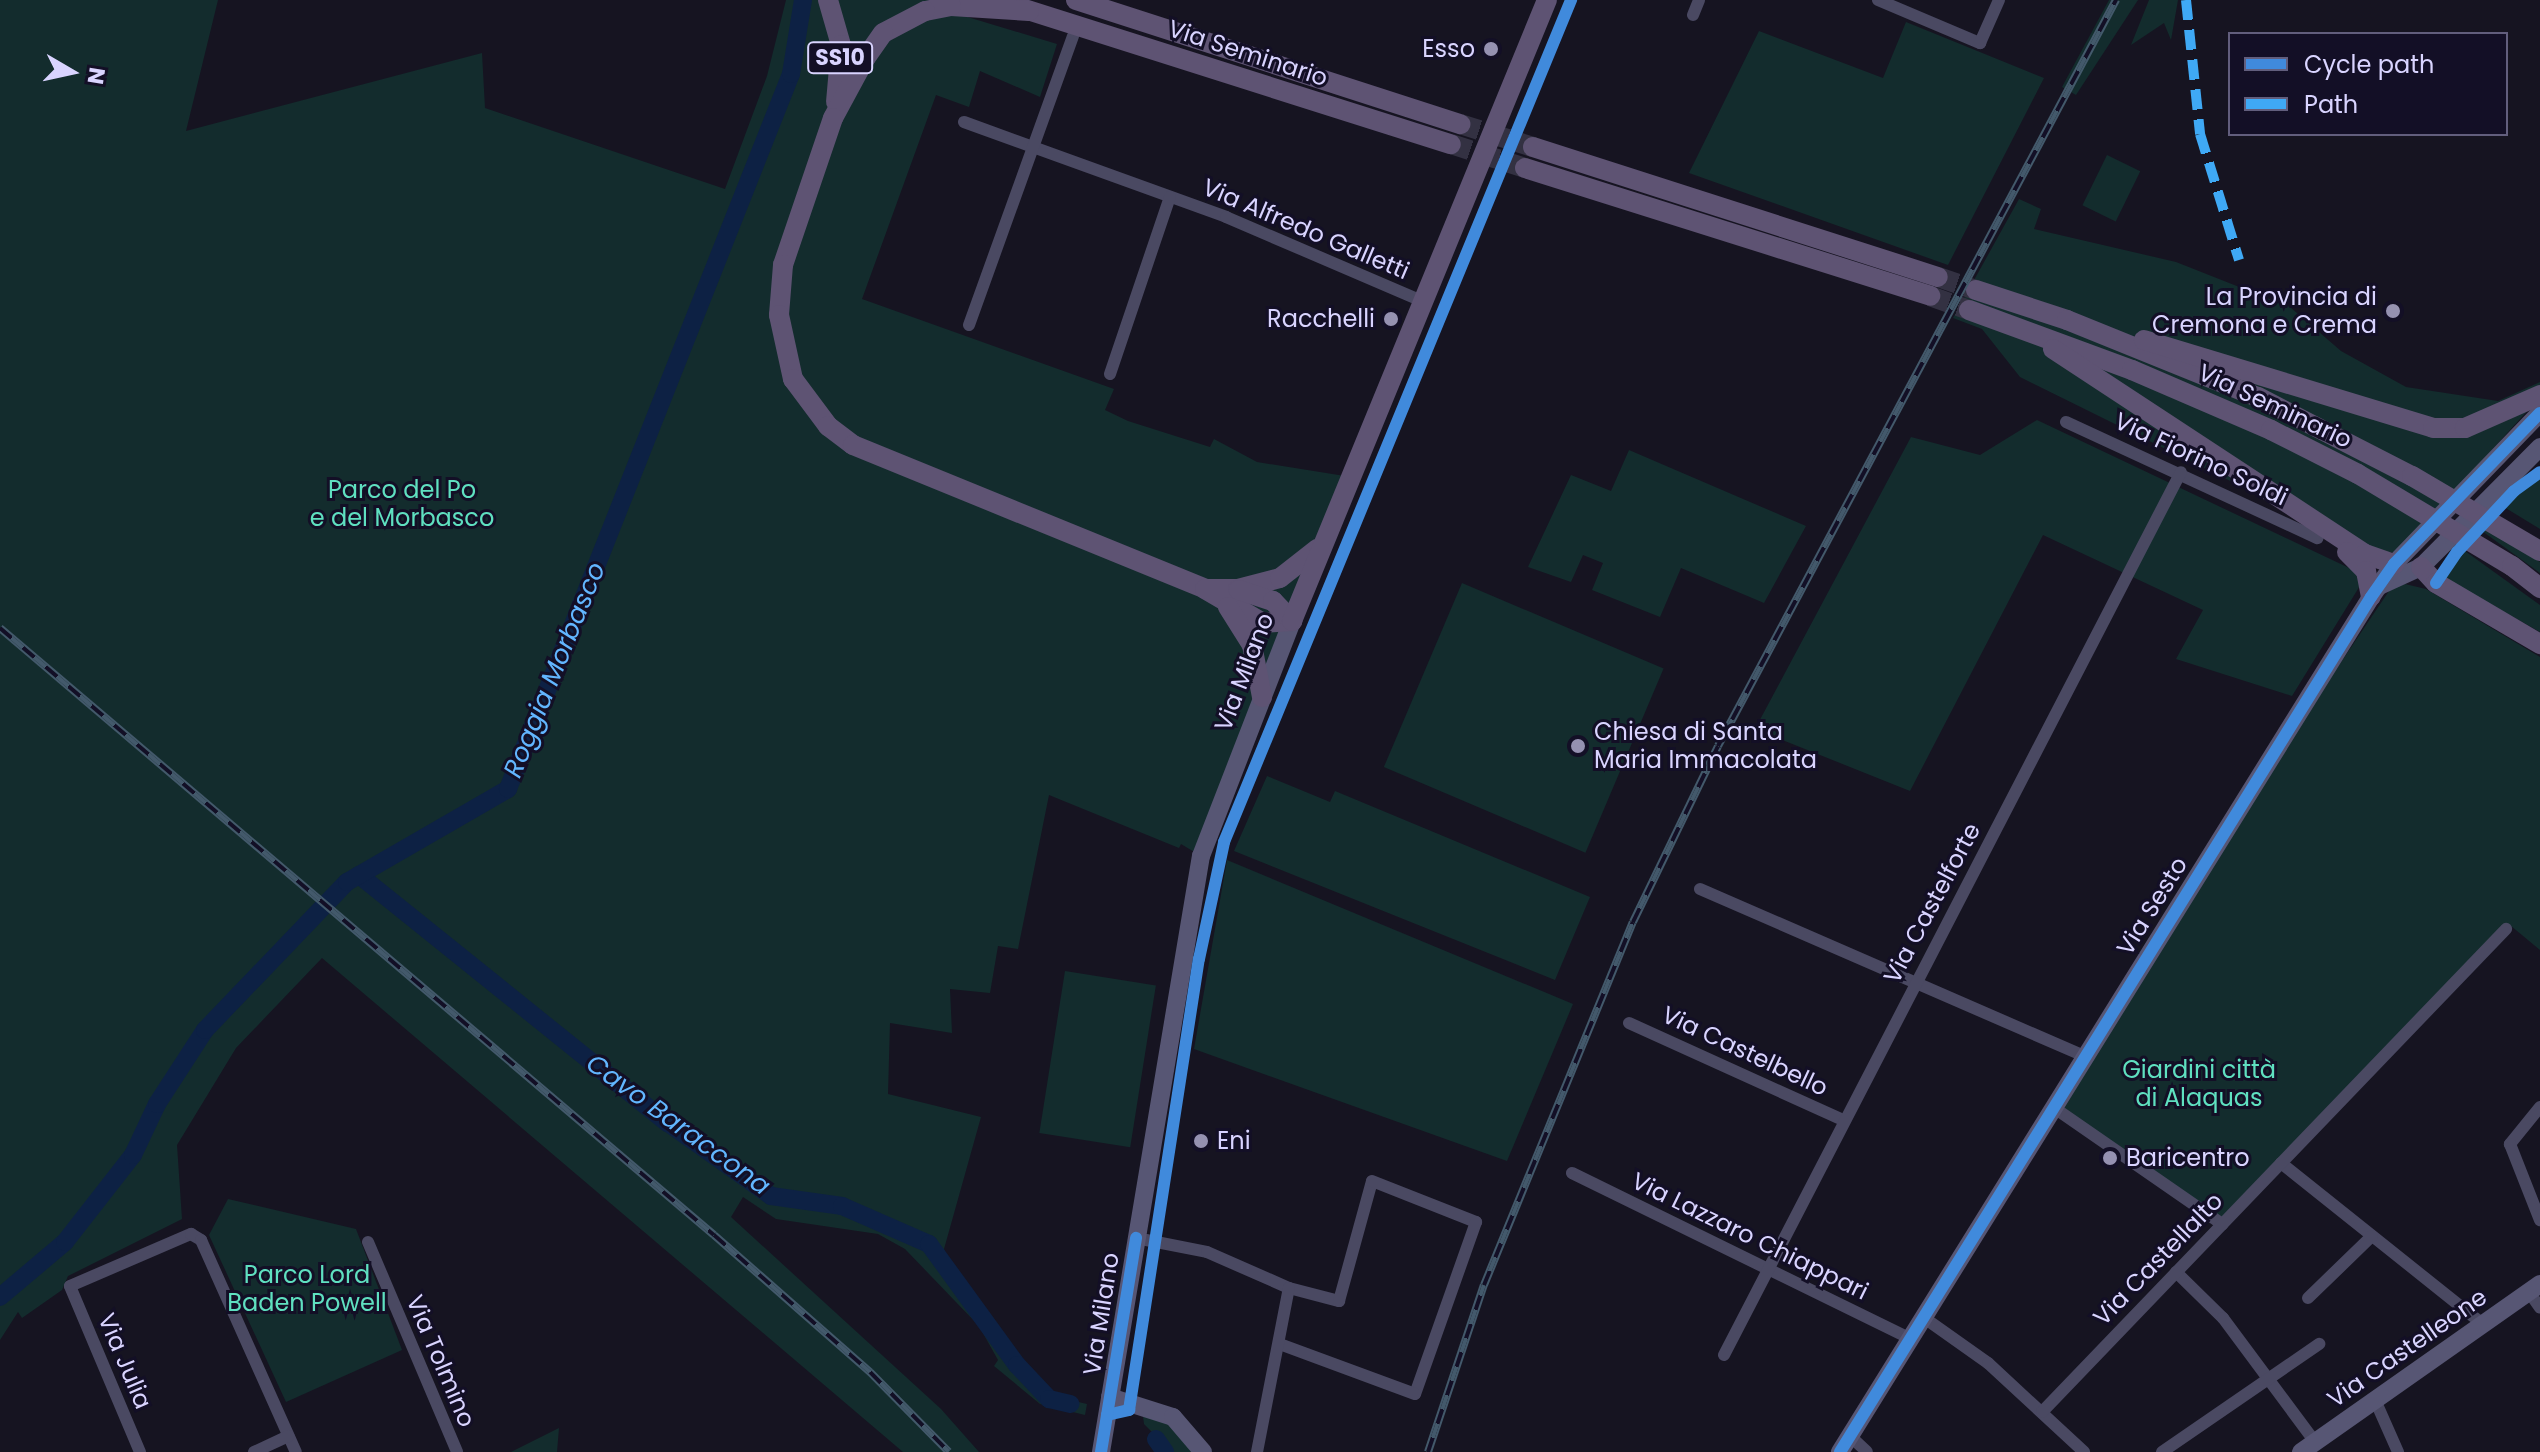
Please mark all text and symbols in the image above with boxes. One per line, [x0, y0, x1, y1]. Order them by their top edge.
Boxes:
street label: Via Seminario [1165, 14, 1331, 92]
north arrow [32, 32, 112, 112]
legend [2228, 32, 2508, 136]
place label: Esso [1422, 35, 1475, 63]
road number: SS10 [806, 40, 874, 76]
marker: Esso [1482, 40, 1500, 58]
text: Cycle path [2304, 48, 2434, 81]
text: N [80, 65, 113, 86]
text: Path [2304, 88, 2358, 121]
street label: Via Alfredo Galletti [1198, 172, 1414, 286]
place label: La Provincia di Cremona e Crema [2152, 283, 2377, 339]
marker: La Provincia di Cremona e Crema [2384, 302, 2402, 320]
place label: Racchelli [1267, 305, 1375, 333]
marker: Racchelli [1382, 310, 1400, 328]
street label: Via Seminario [2194, 358, 2356, 454]
street label: Via Fiorino Soldi [2110, 406, 2292, 512]
park label: Parco del Po e del Morbasco [310, 476, 494, 532]
water label: Roggia Morbasco [498, 558, 612, 782]
street label: Via Milano [1208, 609, 1280, 735]
place label: Chiesa di Santa Maria Immacolata [1594, 718, 1817, 774]
marker: Chiesa di Santa Maria Immacolata [1569, 737, 1587, 755]
street label: Via Castelforte [1878, 818, 1986, 988]
street label: Via Sesto [2111, 852, 2193, 960]
street label: Via Castelbello [1657, 1000, 1833, 1102]
water label: Cavo Baraccona [580, 1048, 776, 1202]
park label: Giardini città di Alaquas [2122, 1056, 2276, 1112]
place label: Eni [1217, 1127, 1251, 1155]
marker: Eni [1192, 1132, 1210, 1150]
place label: Baricentro [2126, 1144, 2250, 1172]
marker: Baricentro [2101, 1149, 2119, 1167]
street label: Via Lazzaro Chiappari [1627, 1166, 1873, 1306]
street label: Via Castellalto [2087, 1187, 2229, 1331]
street label: Via Milano [1077, 1250, 1125, 1378]
park label: Parco Lord Baden Powell [227, 1261, 387, 1317]
street label: Via Castelleone [2322, 1282, 2492, 1414]
street label: Via Tolmino [400, 1291, 482, 1431]
street label: Via Julia [92, 1309, 158, 1413]

